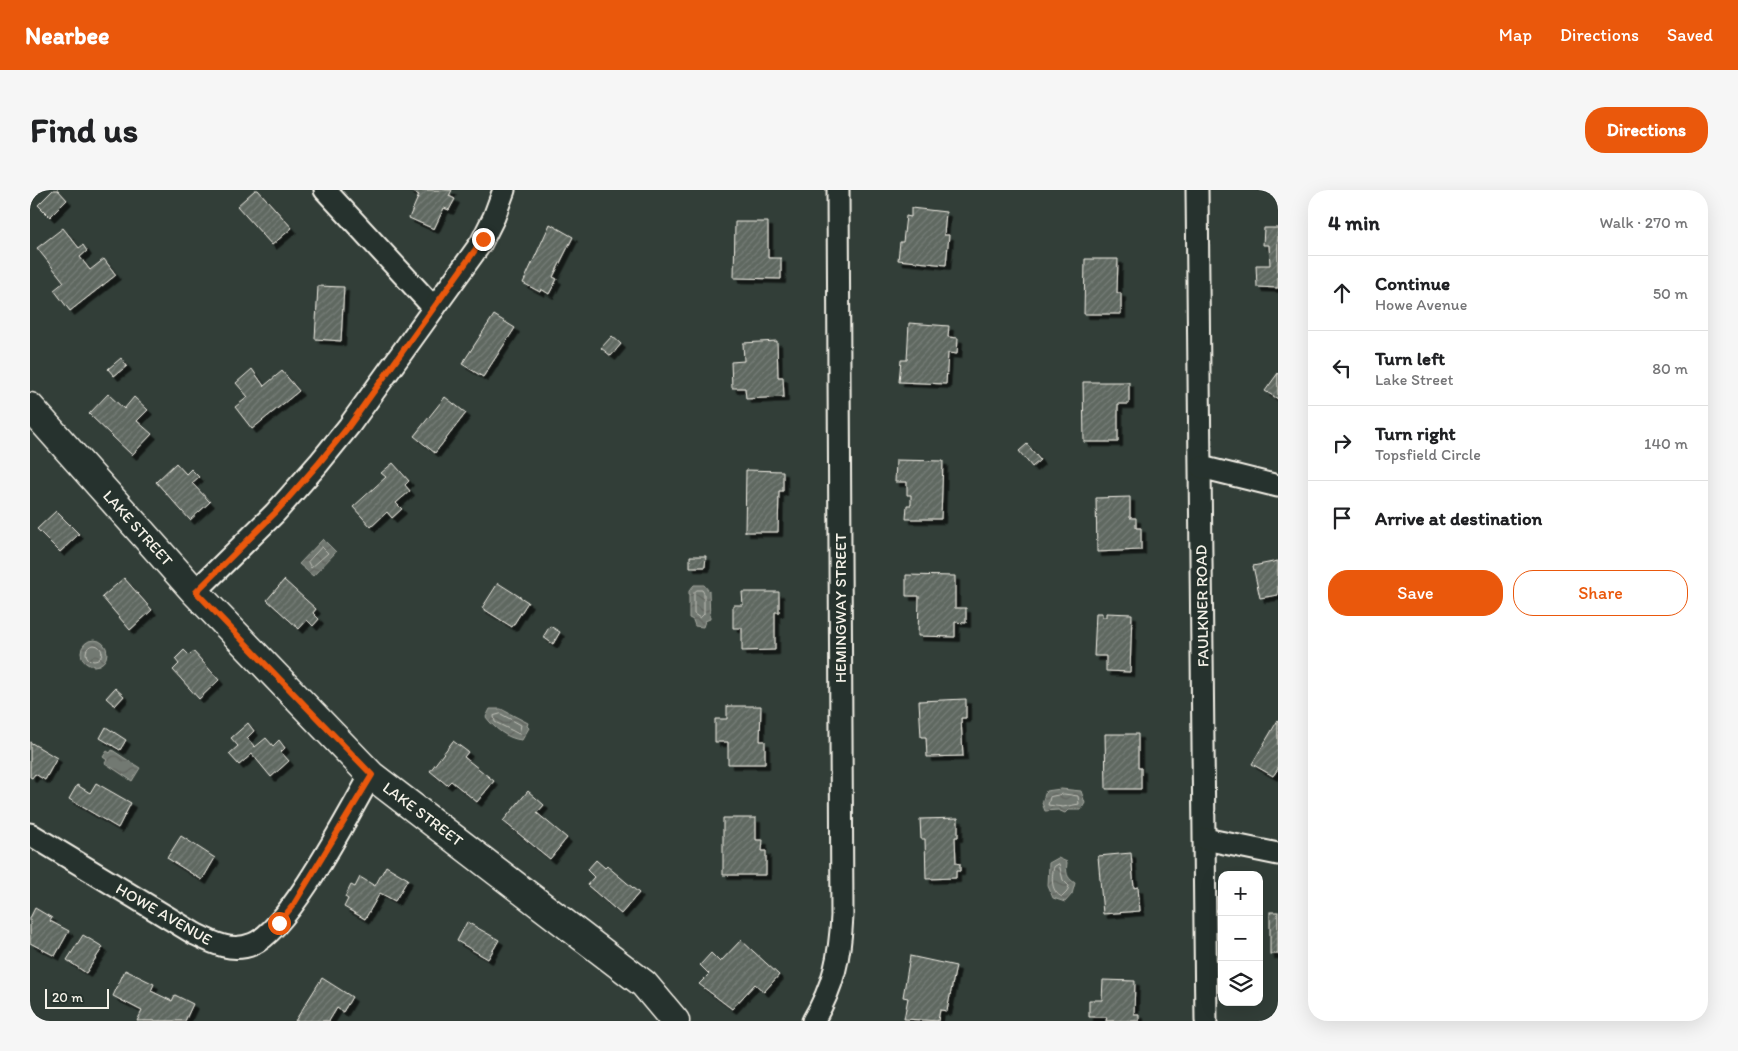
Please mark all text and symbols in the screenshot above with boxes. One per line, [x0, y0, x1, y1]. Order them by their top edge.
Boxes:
text: Nearbee [25, 21, 109, 50]
text: Map [1499, 24, 1532, 46]
text: Directions [1560, 24, 1639, 46]
text: Saved [1667, 24, 1713, 46]
button: Directions [1585, 107, 1708, 153]
text: Find us [30, 109, 138, 151]
text: 4 min [1328, 210, 1380, 235]
text: Walk · 270 m [1600, 213, 1688, 232]
route end [472, 228, 495, 251]
text: Continue [1375, 272, 1450, 295]
icon: ahead [1328, 279, 1356, 307]
text: 50 m [1653, 284, 1688, 303]
text: Howe Avenue [1375, 295, 1467, 314]
text: Turn left [1375, 347, 1445, 370]
icon: left [1328, 354, 1356, 382]
text: 80 m [1652, 359, 1688, 378]
text: Lake Street [1375, 370, 1454, 389]
text: Turn right [1375, 422, 1456, 445]
icon: right [1328, 429, 1356, 457]
text: 140 m [1644, 434, 1688, 453]
text: Topsfield Circle [1375, 445, 1481, 464]
street label: LAKE STREET [99, 486, 177, 570]
icon: arrive [1328, 504, 1356, 532]
text: Arrive at destination [1375, 507, 1542, 530]
street label: HEMINGWAY STREET [831, 533, 850, 683]
street label: FAULKNER ROAD [1191, 544, 1213, 667]
button: Save [1328, 570, 1503, 616]
button: Share [1513, 570, 1688, 616]
street label: LAKE STREET [379, 778, 467, 850]
map controls [1218, 871, 1263, 1006]
button: + [1218, 871, 1263, 916]
street label: HOWE AVENUE [113, 879, 215, 949]
route start [268, 912, 291, 935]
button: − [1218, 916, 1263, 961]
button: layers [1218, 961, 1263, 1006]
scale bar [45, 986, 109, 1009]
text: 20 m [52, 989, 83, 1006]

